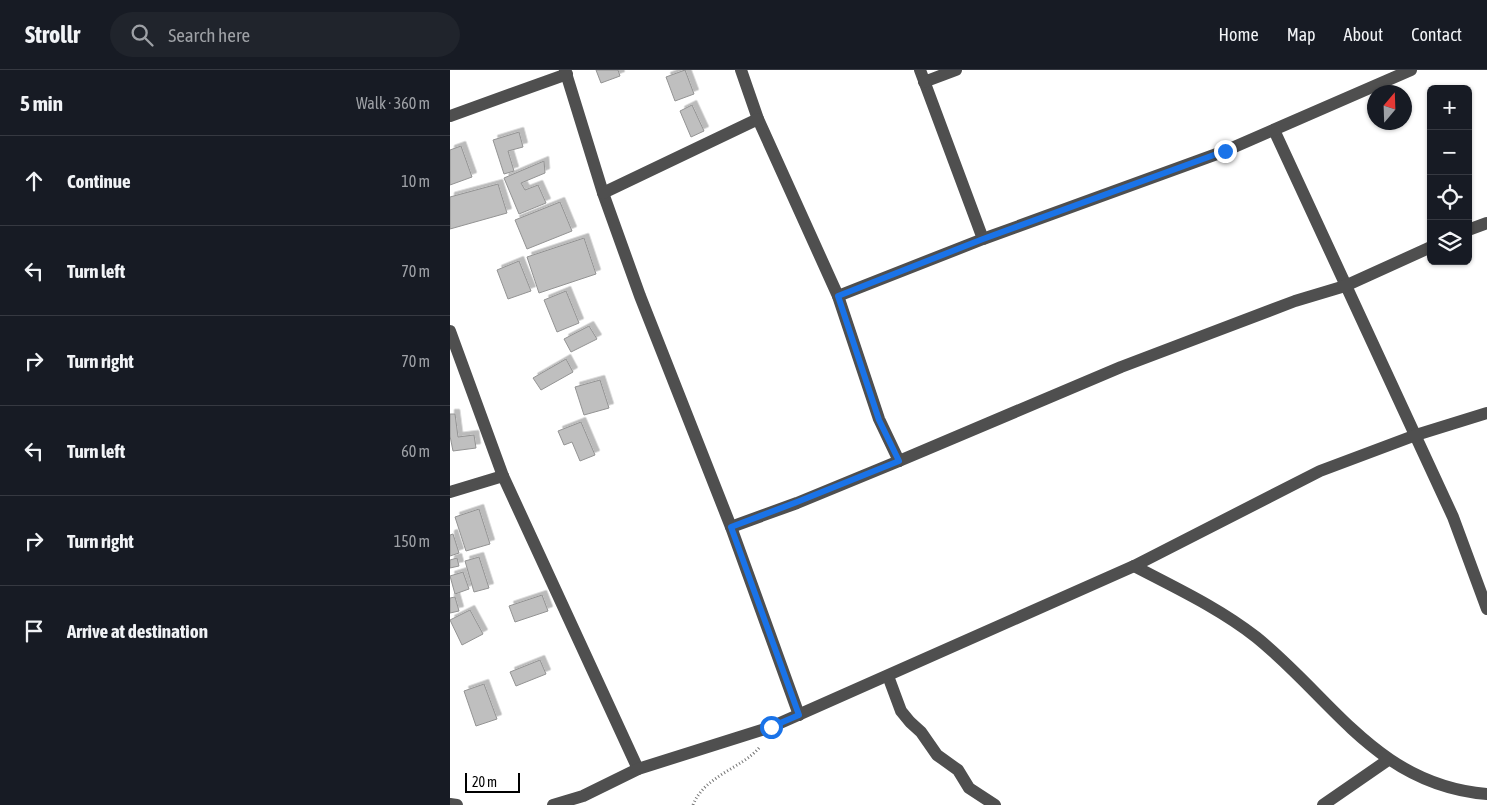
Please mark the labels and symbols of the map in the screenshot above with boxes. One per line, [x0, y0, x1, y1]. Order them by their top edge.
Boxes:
north arrow [1367, 85, 1412, 130]
route end [1214, 140, 1237, 163]
route start [760, 716, 783, 739]
scale bar [465, 770, 520, 793]

